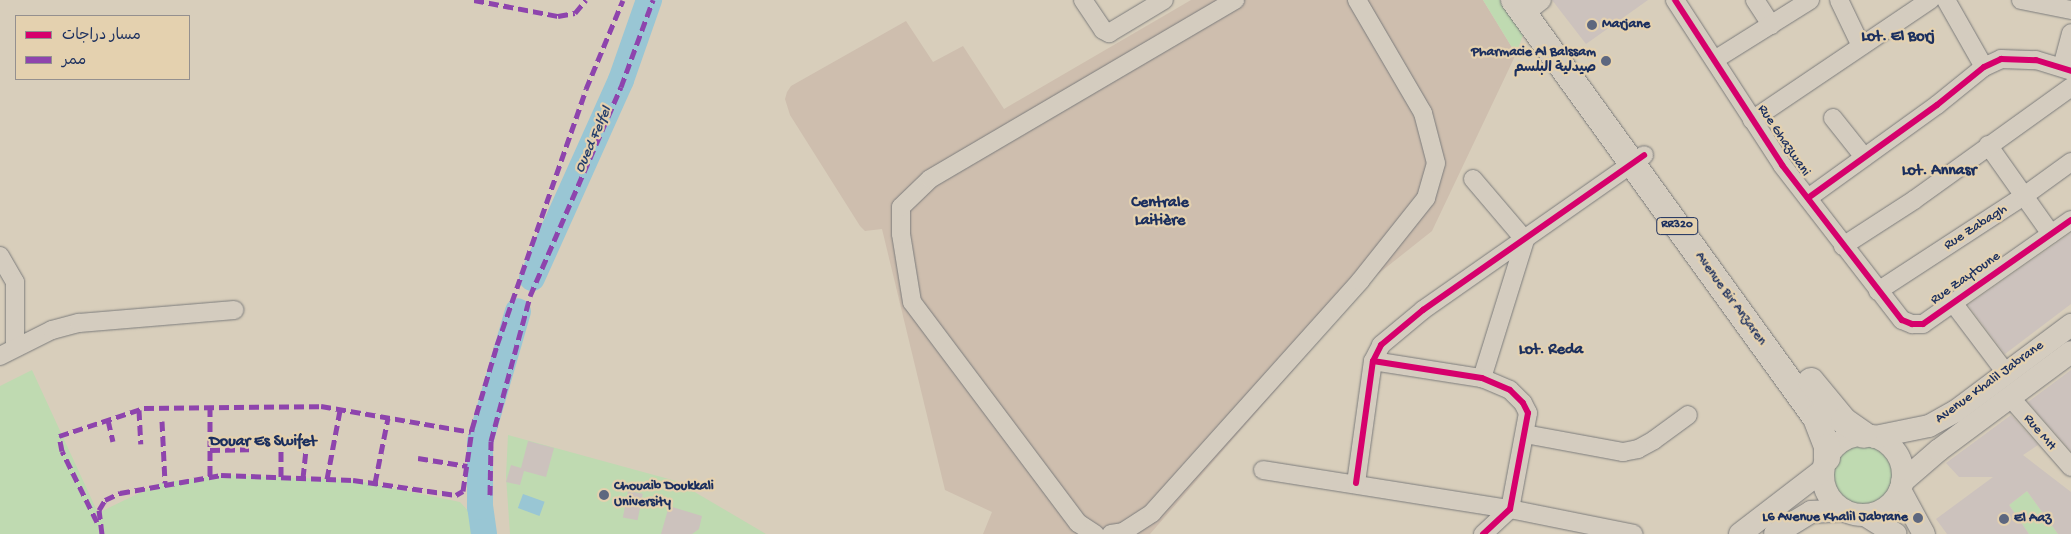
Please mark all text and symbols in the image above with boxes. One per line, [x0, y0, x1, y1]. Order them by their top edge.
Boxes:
legend [15, 15, 190, 80]
place label: Marjane [1602, 17, 1650, 33]
marker: Marjane [1586, 19, 1598, 31]
text: مسار دراجات [62, 27, 141, 45]
district label: Lot. El Borj [1861, 28, 1935, 48]
place label: Pharmacie Al Balssam صيدلية البلسم [1471, 45, 1596, 78]
text: ممر [62, 52, 86, 70]
marker: Pharmacie Al Balssam صيدلية البلسم [1600, 55, 1612, 67]
street label: Rue Ghazwani [1753, 102, 1813, 180]
water label: Oued Felfel [571, 104, 617, 176]
district label: Lot. Annasr [1902, 162, 1976, 182]
district label: Centrale Laitière [1131, 194, 1189, 232]
street label: Rue Zabagh [1941, 201, 2011, 255]
road number: RR320 [1656, 217, 1698, 236]
street label: Avenue Bir Anzaren [1690, 249, 1770, 349]
street label: Rue Zaytoune [1928, 249, 2004, 309]
street label: Avenue Khalil Jabrane [1932, 338, 2048, 428]
district label: Lot. Reda [1519, 341, 1583, 361]
street label: Rue MH [2019, 411, 2059, 455]
district label: Douar Es Swifet [209, 433, 317, 453]
place label: Chouaib Doukkali University [614, 479, 714, 512]
marker: Chouaib Doukkali University [598, 489, 610, 501]
place label: L6 Avenue Khalil Jabrane [1762, 510, 1908, 526]
place label: El Aaz [2014, 511, 2051, 527]
marker: L6 Avenue Khalil Jabrane [1912, 512, 1924, 524]
marker: El Aaz [1998, 513, 2010, 525]

